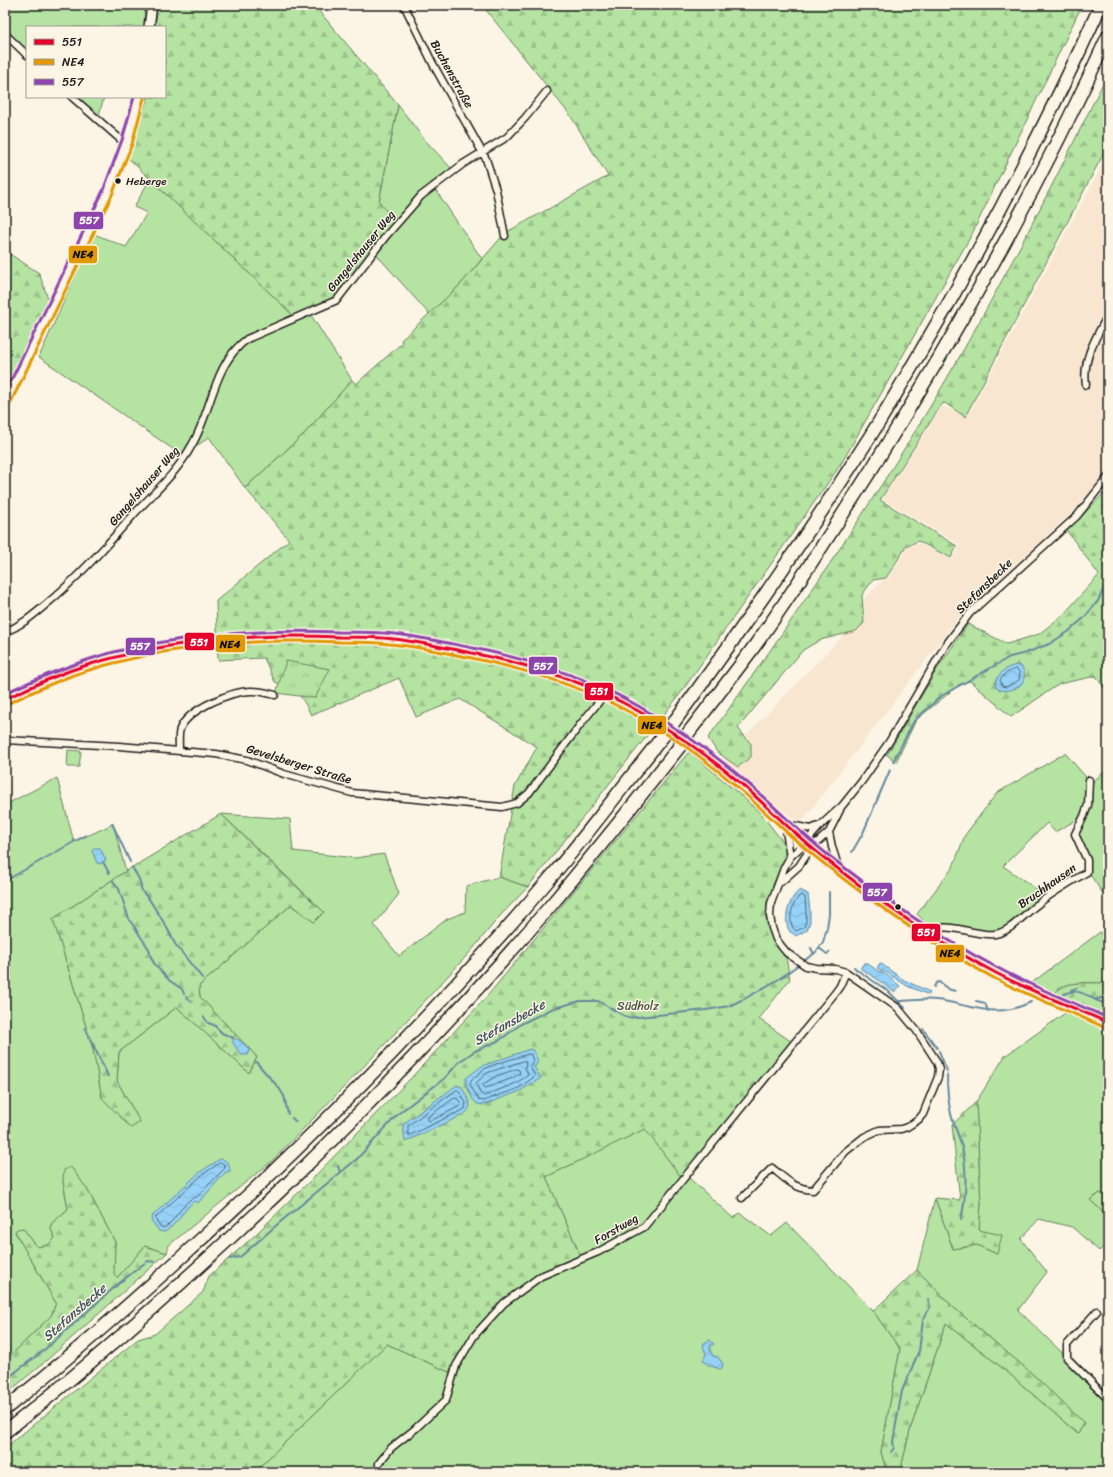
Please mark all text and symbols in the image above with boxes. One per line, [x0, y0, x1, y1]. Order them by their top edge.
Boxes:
legend [26, 26, 166, 98]
text: 551 [62, 31, 82, 53]
street label: Buchenstraße [424, 36, 480, 112]
text: NE4 [62, 51, 85, 73]
text: 557 [62, 71, 85, 93]
place label: Heberge [126, 172, 167, 191]
marker: Heberge [113, 176, 123, 186]
street label: Gangelshauser Weg [321, 205, 401, 297]
line badge: 557 [73, 211, 104, 230]
text: 557 [79, 211, 101, 230]
line badge: NE4 [68, 245, 98, 264]
text: NE4 [72, 245, 93, 264]
street label: Gangelshauser Weg [103, 441, 185, 531]
street label: Stefansbecke [950, 553, 1018, 619]
line badge: 551 [184, 632, 215, 651]
text: 551 [190, 633, 208, 652]
line badge: NE4 [215, 634, 246, 653]
text: NE4 [219, 635, 240, 654]
line badge: 557 [125, 637, 156, 656]
text: 557 [130, 637, 152, 656]
line badge: 557 [528, 656, 558, 675]
text: 557 [533, 657, 555, 676]
line badge: 551 [584, 682, 614, 701]
text: 551 [590, 682, 608, 701]
line badge: NE4 [637, 715, 667, 735]
text: NE4 [641, 716, 662, 735]
street label: Gevelsberger Straße [244, 738, 355, 791]
street label: Bruchhausen [1013, 857, 1082, 915]
line badge: 557 [862, 882, 893, 902]
text: 557 [867, 883, 889, 902]
unlabelled marker [893, 902, 903, 912]
line badge: 551 [911, 923, 941, 942]
text: 551 [917, 923, 935, 942]
line badge: NE4 [935, 944, 965, 963]
text: NE4 [939, 944, 960, 963]
water label: Stefansbecke [469, 993, 551, 1052]
park label: Südholz [617, 995, 659, 1017]
street label: Forstweg [590, 1207, 642, 1251]
water label: Stefansbecke [37, 1277, 113, 1347]

